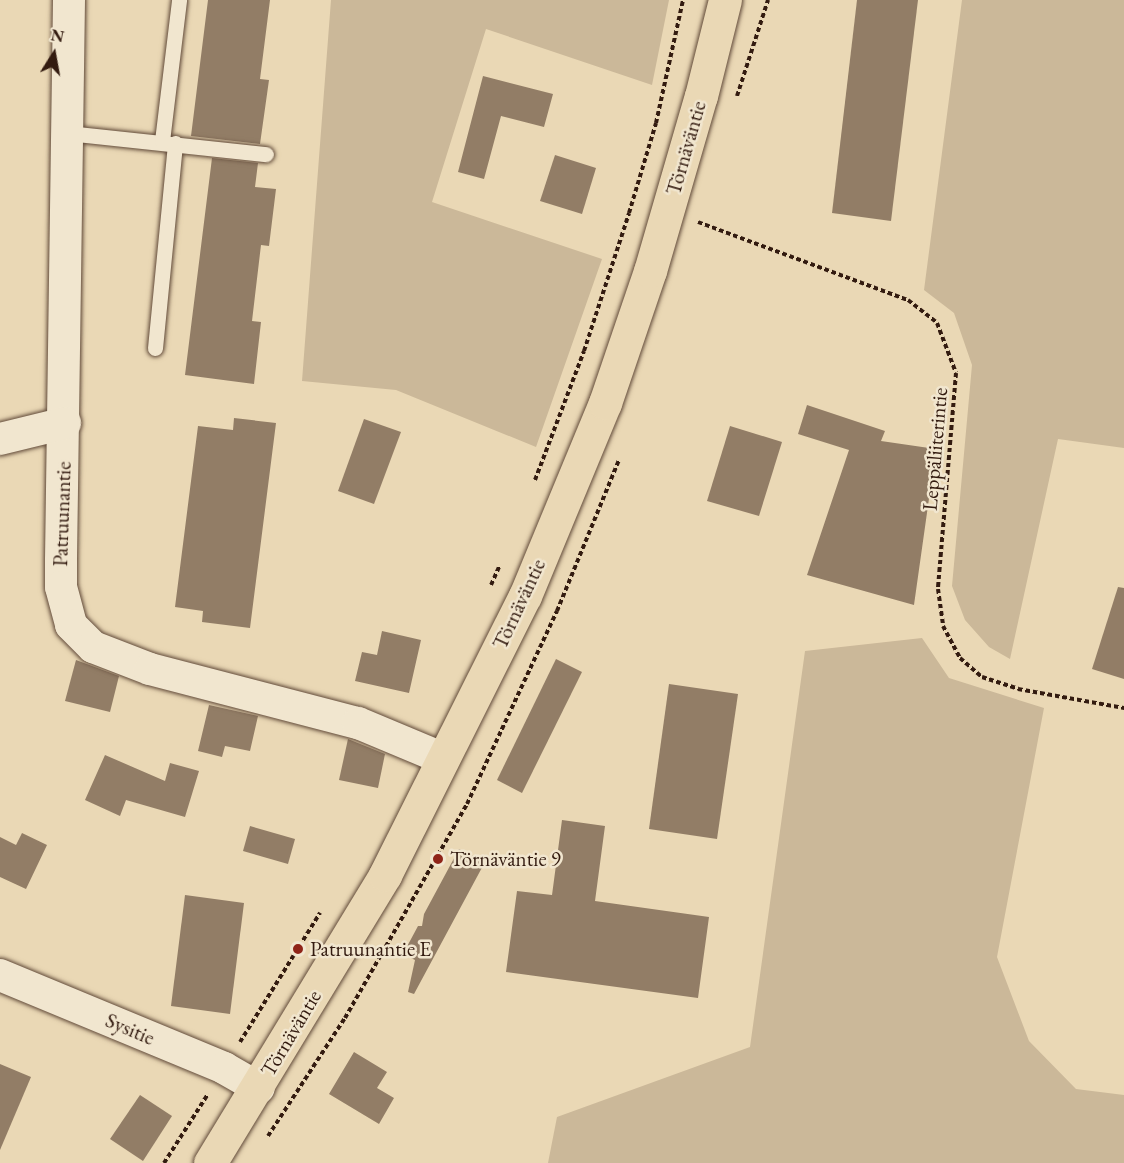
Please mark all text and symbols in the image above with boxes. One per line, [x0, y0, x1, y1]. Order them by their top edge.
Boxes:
north arrow [24, 24, 84, 84]
text: N [49, 24, 66, 47]
street label: Törnäväntie [661, 98, 711, 198]
street label: Leppäliiterintie [917, 386, 953, 512]
street label: Patruunantie [48, 461, 76, 567]
street label: Törnäväntie [487, 555, 551, 653]
place label: Törnäväntie 9 [450, 846, 561, 872]
marker: Törnäväntie 9 [431, 852, 445, 866]
place label: Patruunantie E [310, 936, 431, 962]
marker: Patruunantie E [291, 942, 305, 956]
street label: Törnäväntie [255, 985, 327, 1081]
street label: Sysitie [102, 1007, 158, 1051]

